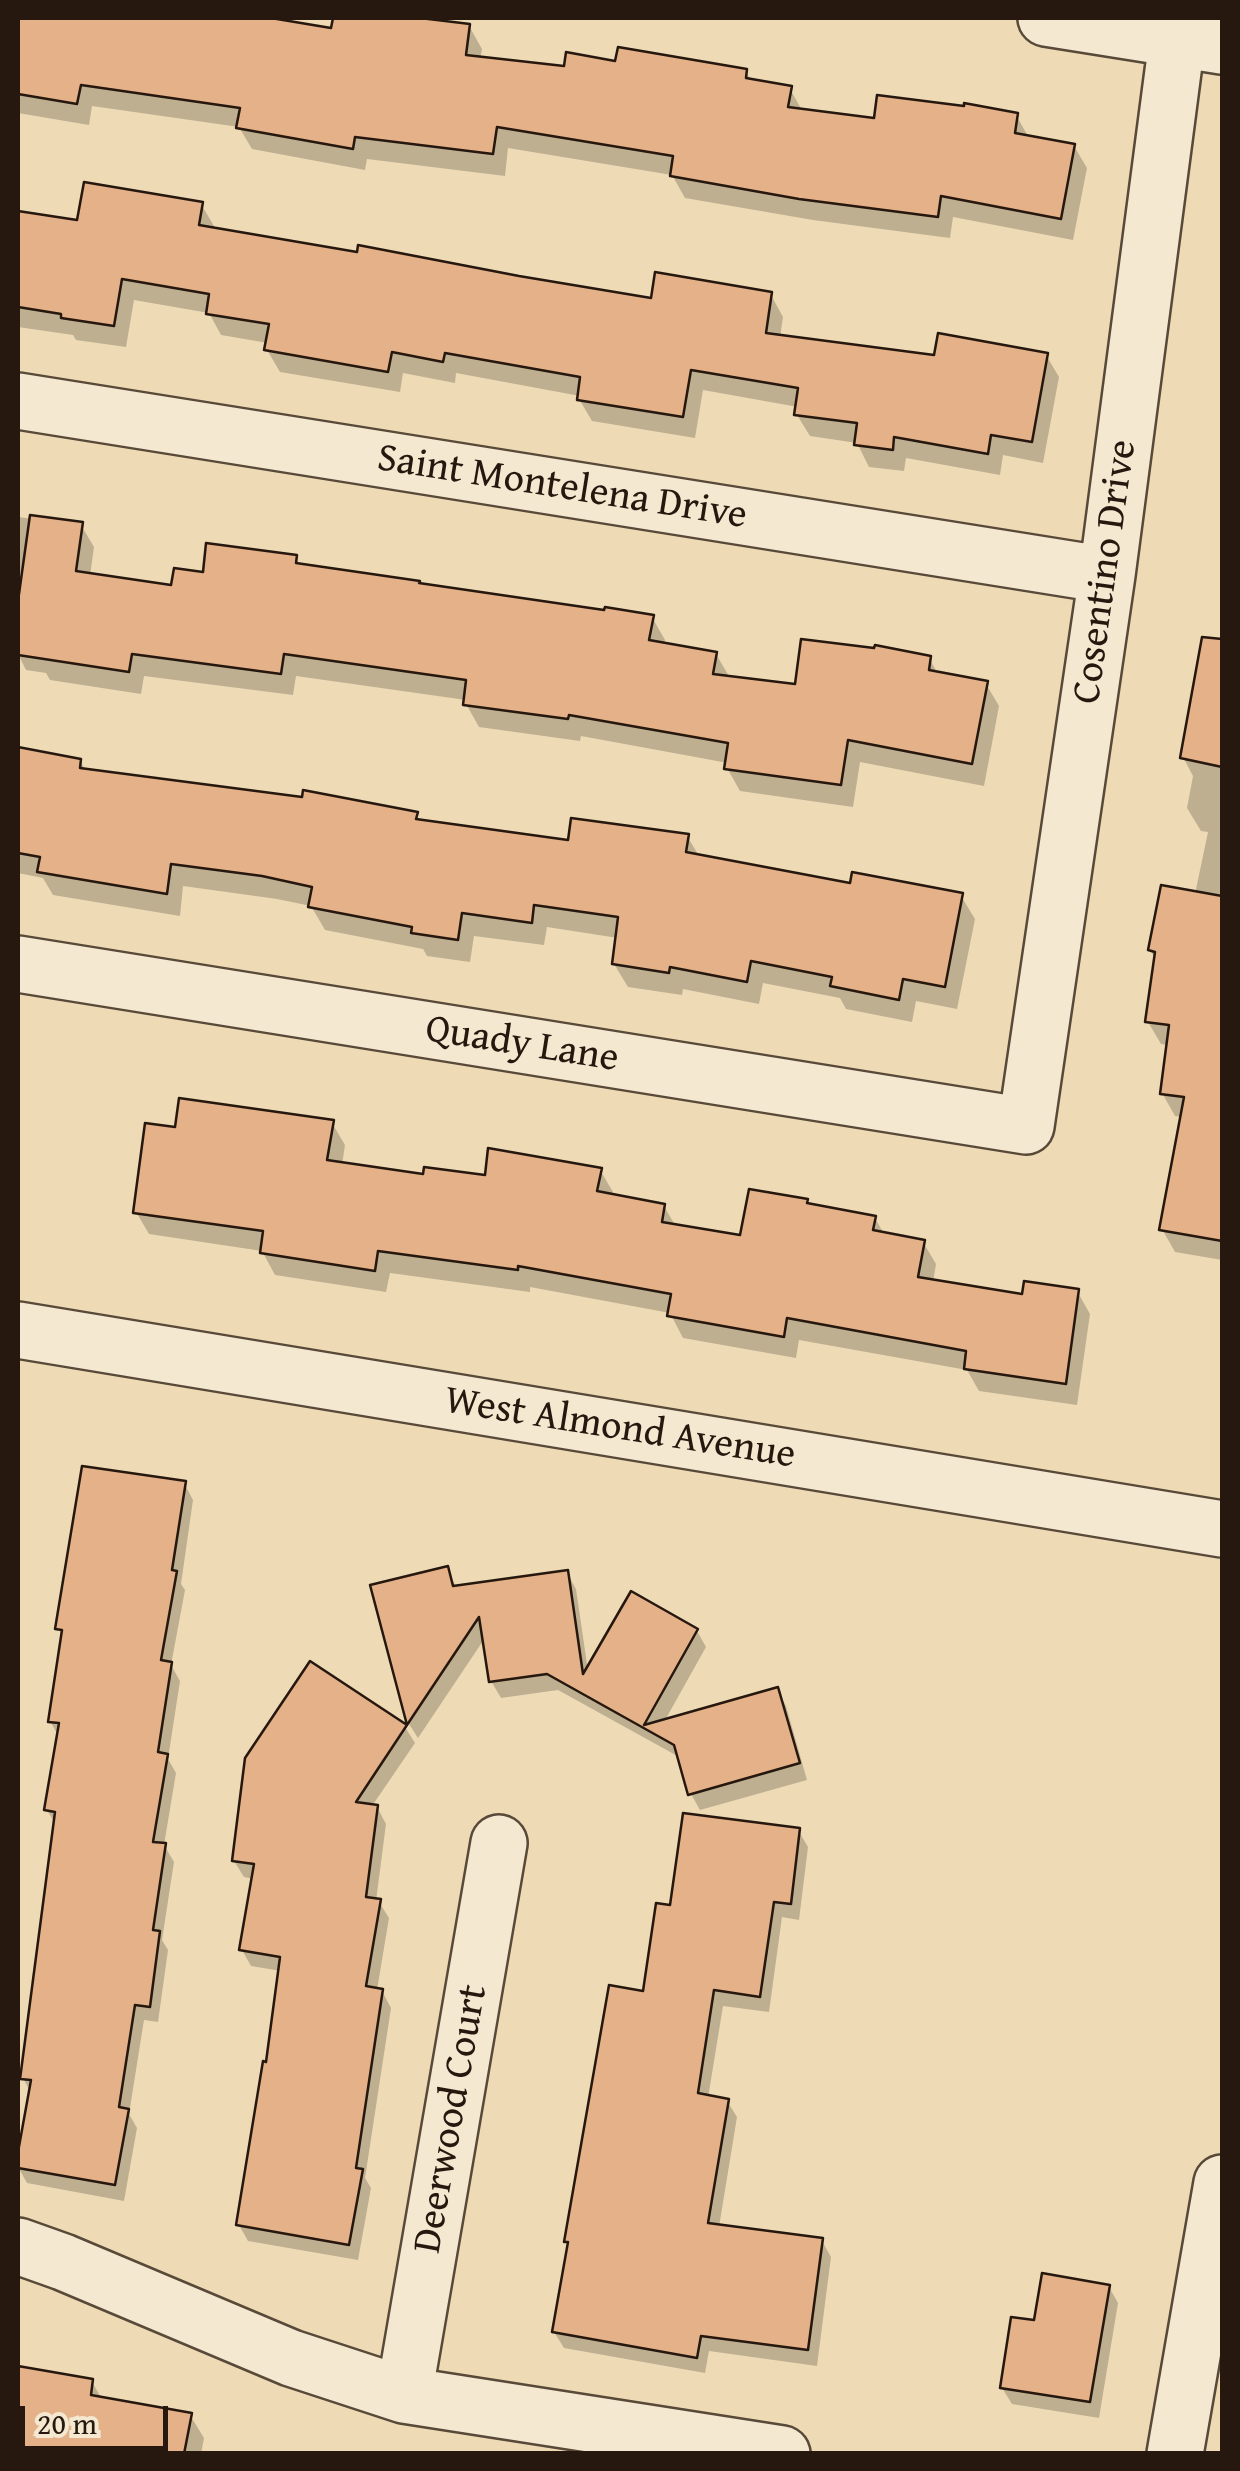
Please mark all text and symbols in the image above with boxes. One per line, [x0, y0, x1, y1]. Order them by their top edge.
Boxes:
street label: Saint Montelena Drive [374, 435, 750, 541]
street label: Cosentino Drive [1064, 437, 1148, 707]
street label: Quady Lane [422, 1006, 622, 1084]
street label: West Almond Avenue [441, 1378, 799, 1480]
street label: Deerwood Court [405, 1981, 499, 2257]
scale bar [25, 2386, 172, 2448]
text: 20 m [37, 2401, 97, 2445]

